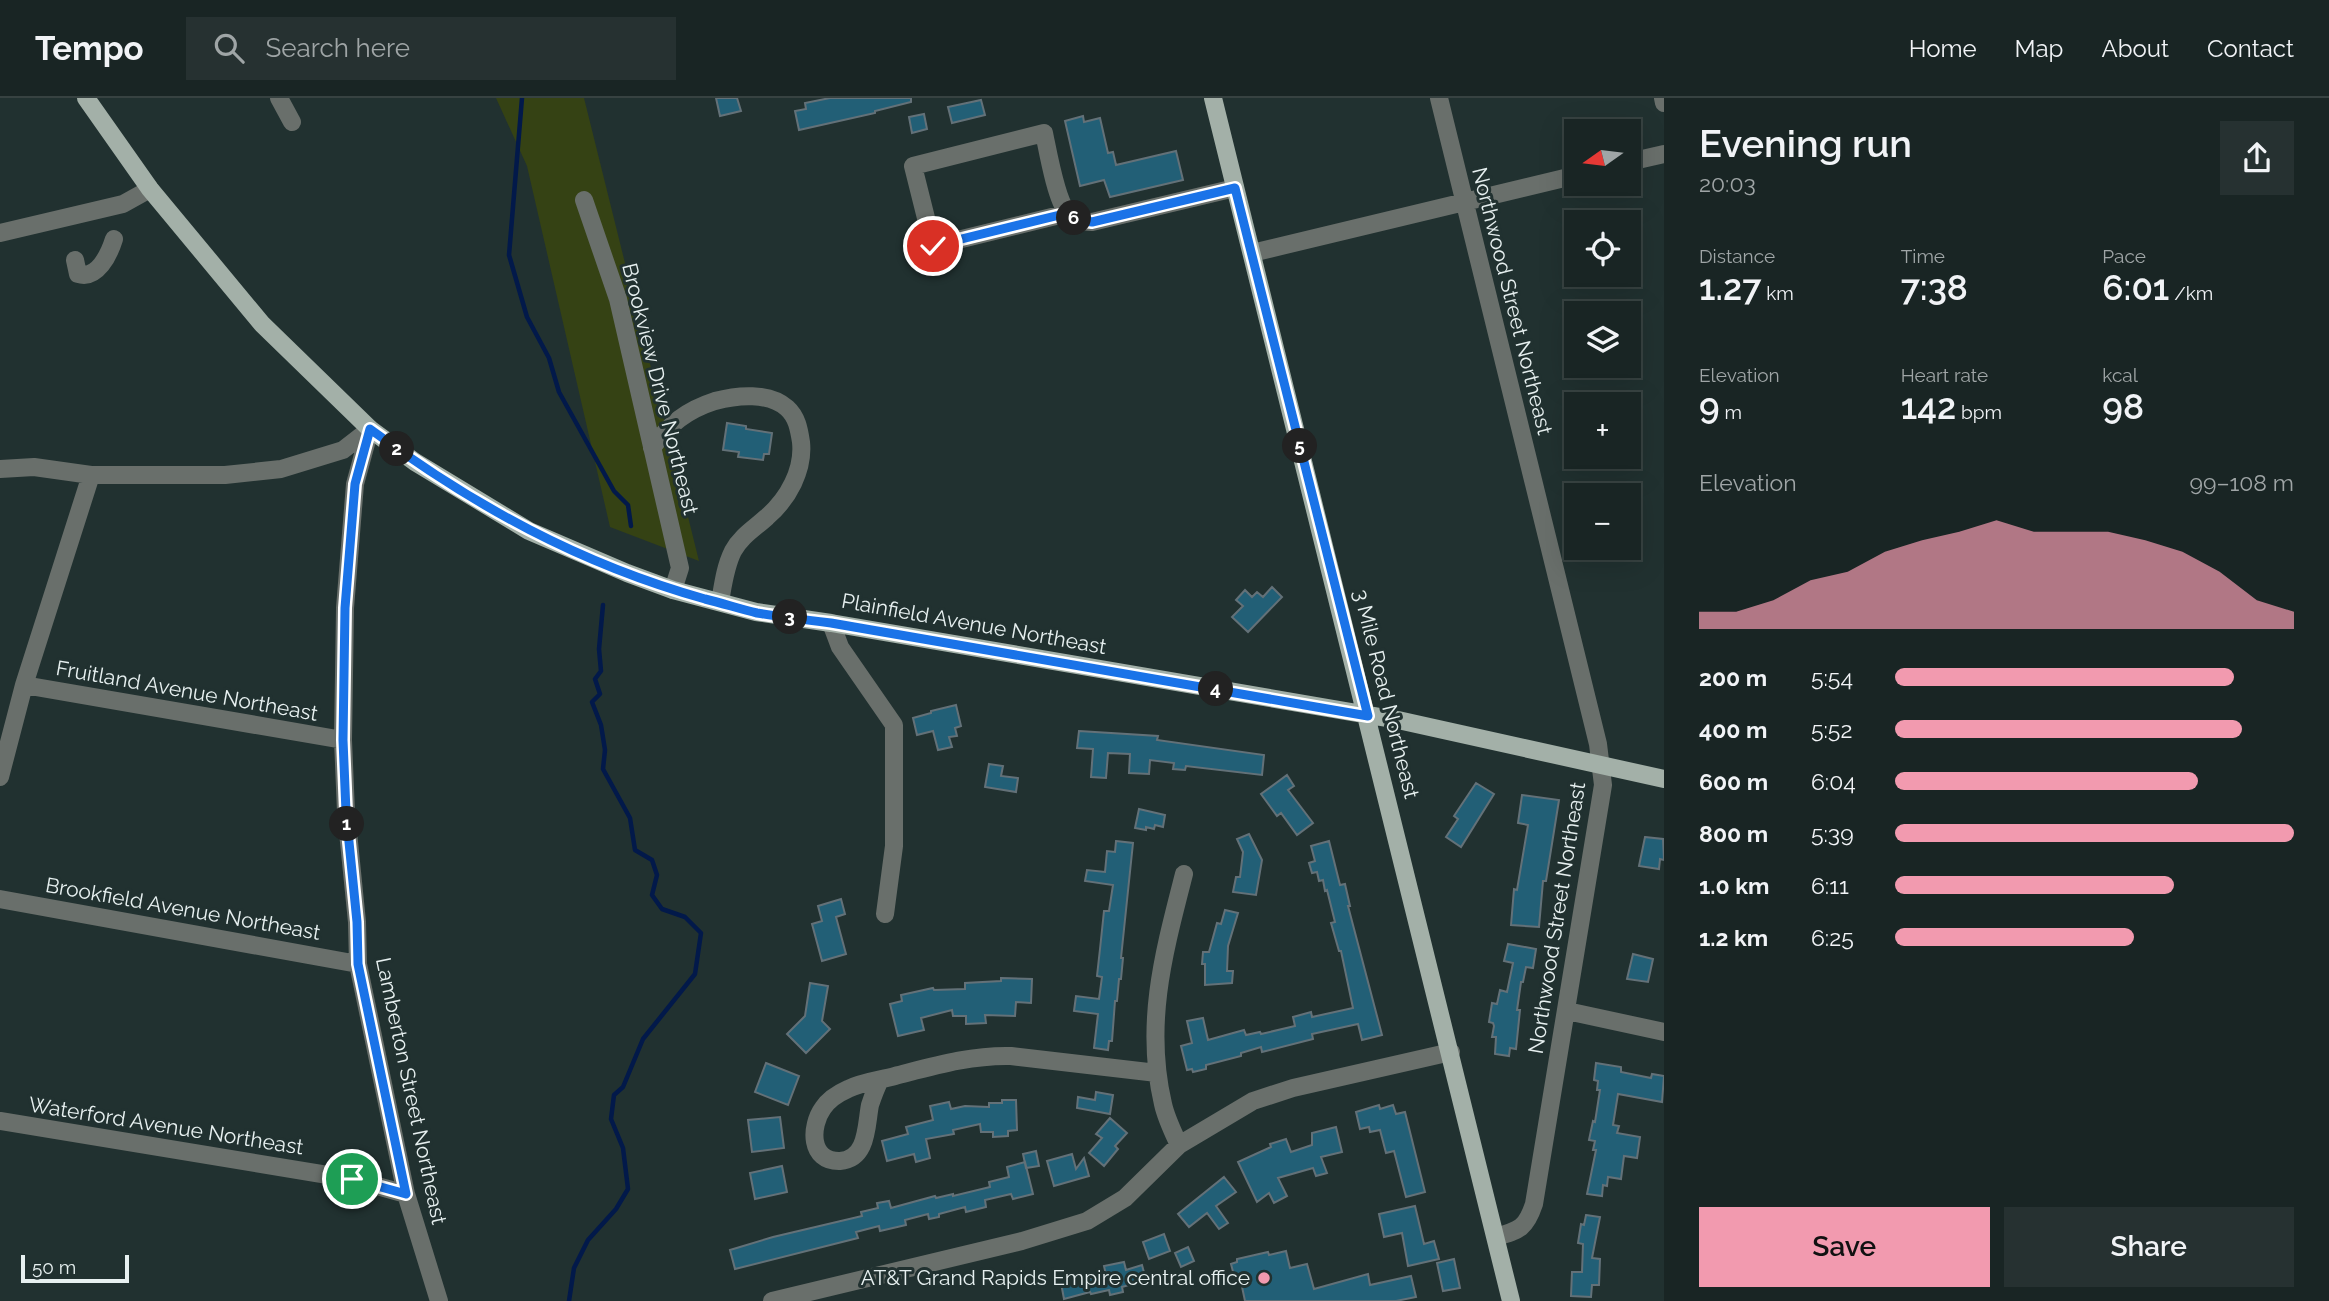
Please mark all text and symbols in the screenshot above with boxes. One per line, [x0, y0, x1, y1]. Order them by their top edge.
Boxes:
search box [186, 17, 676, 80]
text: Tempo [35, 29, 144, 68]
icon: search [210, 29, 248, 67]
text: Search here [266, 33, 410, 63]
text: Home [1909, 34, 1977, 63]
text: Map [2015, 34, 2063, 63]
text: About [2101, 34, 2169, 63]
text: Contact [2207, 34, 2294, 63]
north arrow [1564, 119, 1642, 196]
map controls [1564, 119, 1641, 560]
text: Evening run [1699, 121, 1912, 166]
button: share [2220, 121, 2294, 195]
street label: Northwood Street Northeast [1467, 165, 1558, 437]
text: 20:03 [1699, 170, 1756, 197]
pin: 6 [1056, 200, 1092, 236]
text: 6 [1068, 206, 1079, 228]
button: locate [1564, 210, 1641, 287]
pin [903, 216, 963, 276]
icon: check [914, 227, 952, 265]
text: Distance [1699, 245, 1775, 267]
text: Time [1901, 245, 1945, 267]
text: Pace [2102, 245, 2146, 267]
street label: Brookview Drive Northeast [617, 260, 704, 517]
text: 1.27 [1699, 267, 1761, 308]
text: 7:38 [1901, 267, 1968, 308]
text: 6:01 [2102, 267, 2169, 308]
text: km [1761, 282, 1794, 304]
text: /km [2169, 282, 2213, 304]
button: layers [1564, 301, 1641, 378]
text: Elevation [1699, 364, 1780, 386]
text: Heart rate [1901, 364, 1988, 386]
text: kcal [2102, 364, 2138, 386]
text: 9 [1699, 386, 1720, 427]
text: 142 [1901, 386, 1956, 427]
text: 98 [2102, 386, 2144, 427]
button: + [1564, 392, 1641, 469]
text: m [1720, 401, 1742, 423]
text: bpm [1956, 401, 2002, 423]
pin: 5 [1282, 428, 1318, 464]
pin: 2 [380, 432, 414, 466]
text: 5 [1294, 434, 1305, 456]
text: 2 [391, 437, 402, 459]
text: Elevation [1699, 469, 1797, 496]
text: 99–108 m [2190, 469, 2294, 496]
button: − [1564, 483, 1641, 560]
street label: 3 Mile Road Northeast [1348, 587, 1425, 801]
street label: Plainfield Avenue Northeast [840, 588, 1108, 659]
pin: 3 [772, 600, 808, 634]
text: 3 [784, 605, 795, 627]
street label: Fruitland Avenue Northeast [54, 655, 320, 726]
text: 200 m [1699, 664, 1767, 691]
text: 5:54 [1811, 664, 1853, 691]
pin: 4 [1198, 672, 1234, 706]
text: 4 [1210, 677, 1221, 699]
text: 400 m [1699, 716, 1767, 743]
text: 5:52 [1811, 716, 1852, 743]
text: 600 m [1699, 768, 1768, 795]
text: 6:04 [1811, 768, 1856, 795]
street label: Northwood Street Northeast [1523, 780, 1590, 1056]
pin: 1 [330, 806, 364, 842]
text: 1 [342, 812, 351, 834]
text: 800 m [1699, 820, 1768, 847]
text: 5:39 [1811, 820, 1854, 847]
street label: Brookfield Avenue Northeast [44, 872, 322, 945]
text: 1.0 km [1699, 872, 1769, 899]
text: 6:11 [1811, 872, 1849, 899]
text: 1.2 km [1699, 924, 1768, 951]
text: 6:25 [1811, 924, 1854, 951]
street label: Lamberton Street Northeast [371, 955, 452, 1227]
street label: Waterford Avenue Northeast [27, 1091, 305, 1160]
pin [322, 1149, 382, 1209]
icon: arrive [333, 1160, 371, 1198]
button: Save [1699, 1207, 1990, 1287]
button: Share [2004, 1207, 2294, 1287]
scale bar [21, 1252, 130, 1284]
text: 50 m [32, 1256, 76, 1278]
place label: AT&T Grand Rapids Empire central office [861, 1265, 1250, 1290]
marker: AT&T Grand Rapids Empire central office [1256, 1270, 1272, 1286]

